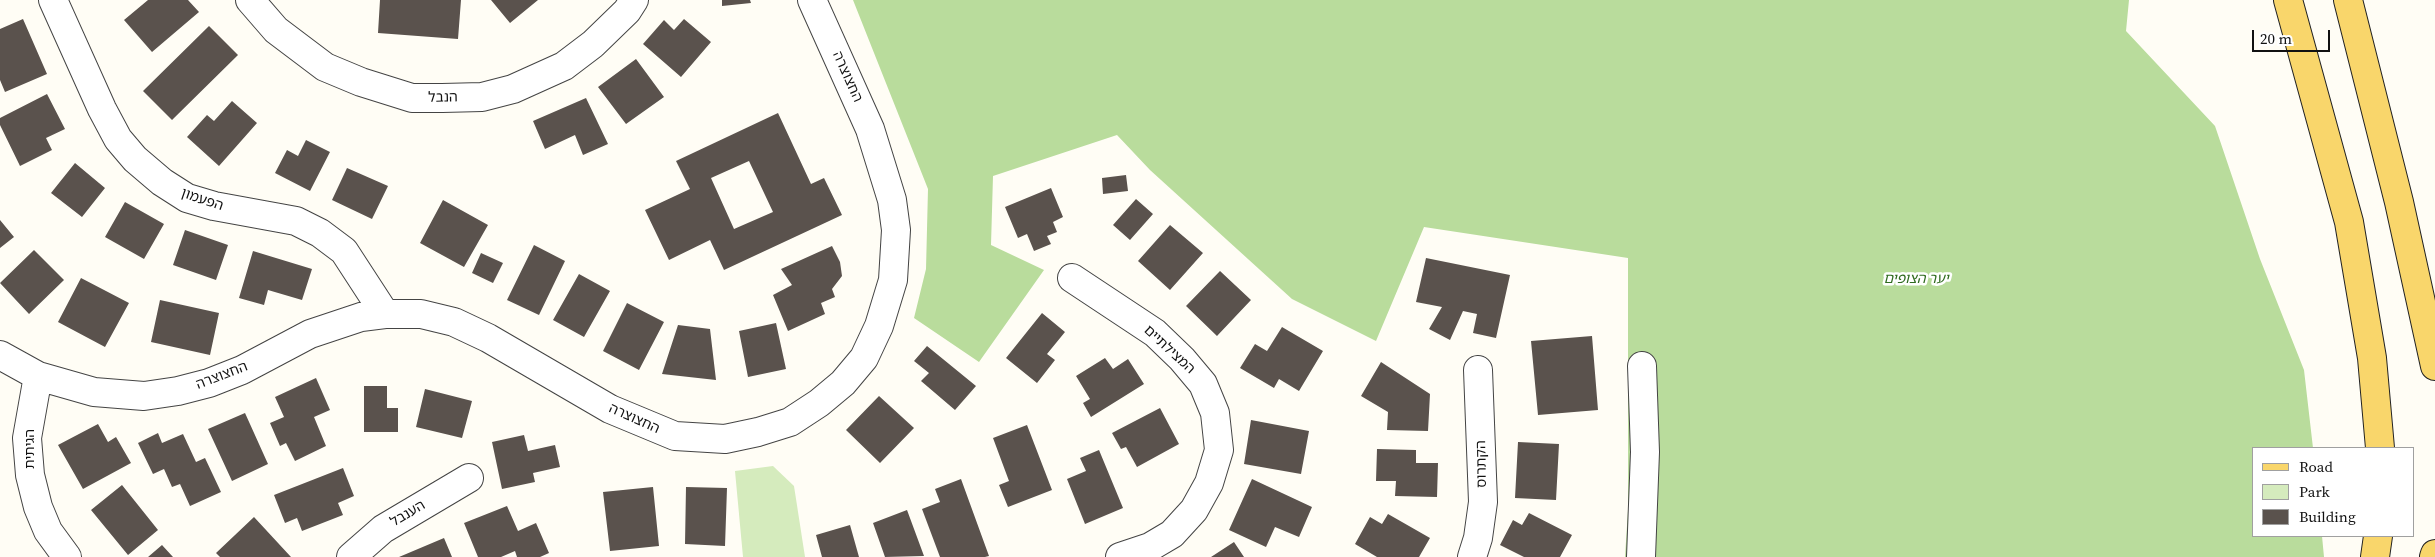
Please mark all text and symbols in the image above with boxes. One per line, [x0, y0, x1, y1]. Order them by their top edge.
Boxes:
scale bar [2255, 20, 2332, 52]
text: 20 m [2260, 28, 2292, 49]
street label: החצוצרה [828, 49, 866, 105]
street label: הנבל [428, 89, 458, 107]
street label: הפעמון [179, 185, 225, 215]
park label: יער הצופים [1883, 271, 1949, 287]
street label: המצילתיים [1140, 322, 1198, 378]
street label: החצוצרה [194, 358, 250, 394]
street label: החצוצרה [606, 400, 662, 438]
street label: הגיתית [22, 429, 38, 469]
street label: הקתרוס [1473, 440, 1491, 488]
legend [2252, 447, 2415, 537]
text: Road [2299, 456, 2333, 477]
text: Park [2299, 481, 2330, 502]
street label: הענבל [388, 497, 428, 531]
text: Building [2299, 506, 2356, 527]

